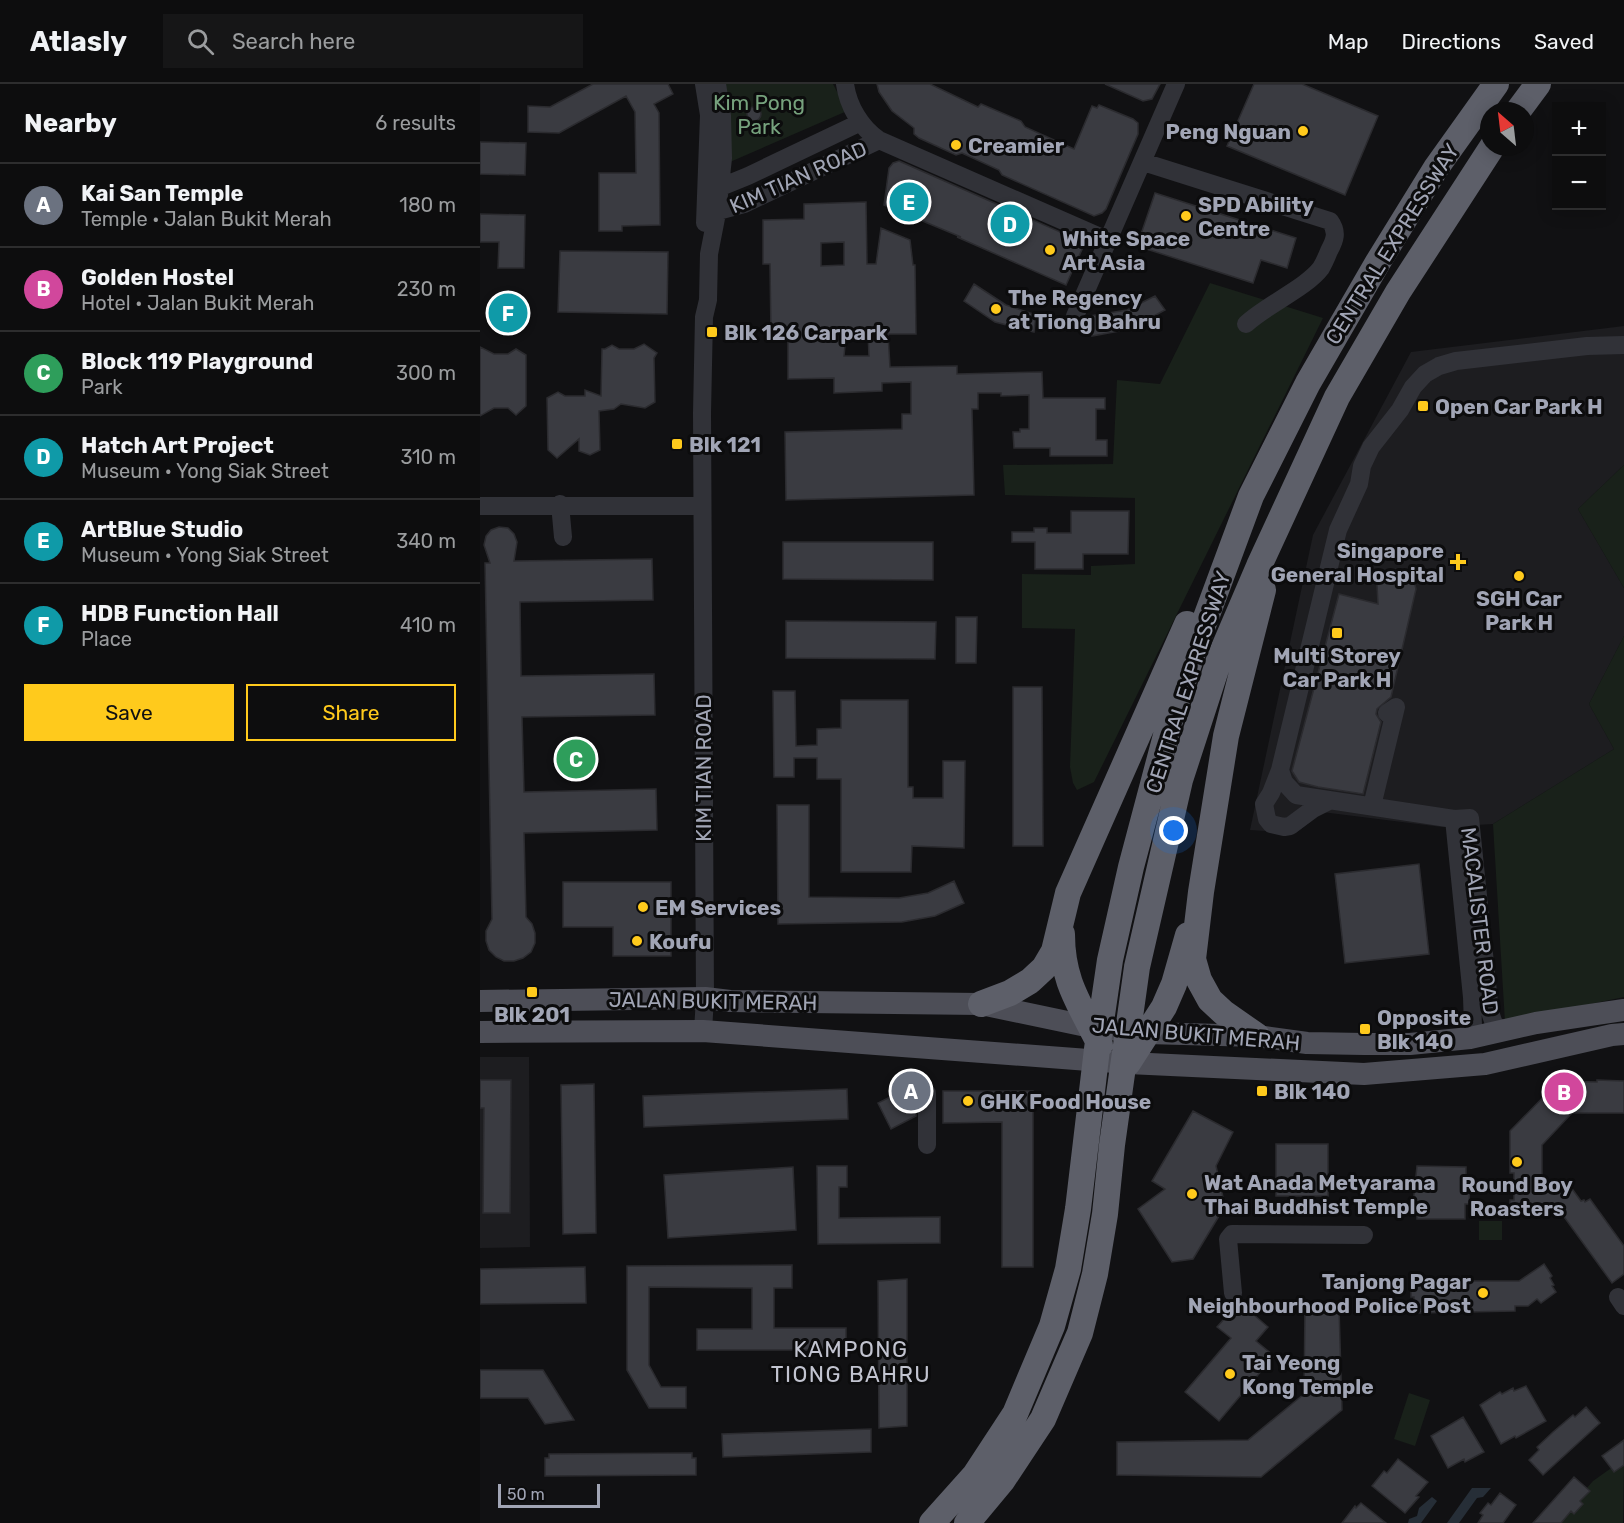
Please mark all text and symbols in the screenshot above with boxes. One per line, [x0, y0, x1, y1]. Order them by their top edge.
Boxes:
search box [163, 14, 583, 68]
text: Atlasly [30, 25, 127, 58]
icon: search [184, 25, 217, 58]
text: Search here [232, 28, 355, 55]
text: Map [1328, 29, 1369, 54]
text: Directions [1402, 29, 1501, 54]
text: Saved [1534, 29, 1594, 54]
park label: Kim Pong Park [713, 90, 805, 139]
north arrow [1480, 102, 1534, 156]
map controls [1552, 102, 1606, 210]
button: + [1552, 102, 1606, 156]
text: Nearby [24, 108, 117, 139]
text: 6 results [375, 111, 456, 135]
place label: Peng Nguan [1165, 119, 1291, 144]
marker: Peng Nguan [1296, 124, 1310, 138]
place label: Creamier [968, 133, 1065, 158]
street label: KIM TIAN ROAD [726, 136, 870, 218]
marker: Creamier [949, 138, 963, 152]
street label: CENTRAL EXPRESSWAY [1320, 139, 1464, 349]
button: − [1552, 156, 1606, 210]
text: Kai San Temple [81, 180, 244, 207]
pin: E [890, 180, 928, 224]
place label: SPD Ability Centre [1198, 192, 1314, 241]
text: A [36, 193, 51, 217]
text: 180 m [399, 193, 456, 217]
pin: D [990, 202, 1030, 246]
text: Temple · Jalan Bukit Merah [81, 207, 332, 231]
marker: SPD Ability Centre [1179, 209, 1193, 223]
place label: White Space Art Asia [1062, 226, 1190, 275]
marker: White Space Art Asia [1043, 243, 1057, 257]
text: Golden Hostel [81, 264, 234, 291]
text: B [36, 277, 51, 301]
text: 230 m [397, 277, 456, 301]
place label: The Regency at Tiong Bahru [1008, 285, 1161, 334]
pin: F [489, 290, 528, 336]
text: Hotel · Jalan Bukit Merah [81, 291, 315, 315]
marker: The Regency at Tiong Bahru [989, 302, 1003, 316]
place label: Blk 126 Carpark [724, 320, 889, 345]
marker: Blk 126 Carpark [705, 325, 719, 339]
text: Block 119 Playground [81, 348, 313, 375]
text: C [36, 361, 51, 385]
text: 300 m [396, 361, 456, 385]
text: Park [81, 375, 123, 399]
place label: Open Car Park H [1435, 394, 1603, 419]
marker: Open Car Park H [1416, 399, 1430, 413]
text: Hatch Art Project [81, 432, 274, 459]
place label: Blk 121 [689, 432, 761, 457]
marker: Blk 121 [670, 437, 684, 451]
text: D [36, 445, 51, 469]
text: 310 m [400, 445, 456, 469]
text: Museum · Yong Siak Street [81, 459, 329, 483]
text: ArtBlue Studio [81, 516, 243, 543]
text: E [37, 529, 50, 553]
text: 340 m [396, 529, 456, 553]
place label: Singapore General Hospital [1271, 538, 1444, 587]
text: Museum · Yong Siak Street [81, 543, 329, 567]
marker: Singapore General Hospital [1449, 553, 1467, 571]
street label: CENTRAL EXPRESSWAY [1140, 568, 1236, 796]
marker: SGH Car Park H [1512, 569, 1526, 583]
place label: SGH Car Park H [1476, 586, 1562, 635]
text: HDB Function Hall [81, 600, 279, 627]
text: F [37, 613, 50, 637]
text: 410 m [400, 613, 456, 637]
marker: Multi Storey Car Park H [1330, 626, 1344, 640]
text: Place [81, 627, 132, 651]
place label: Multi Storey Car Park H [1273, 643, 1401, 692]
button: Save [24, 684, 234, 741]
button: Share [246, 684, 456, 741]
street label: KIM TIAN ROAD [691, 694, 716, 842]
pin: C [556, 736, 596, 782]
your location [1159, 816, 1188, 845]
street label: MACALISTER ROAD [1456, 826, 1504, 1016]
place label: EM Services [655, 895, 781, 920]
marker: EM Services [636, 900, 650, 914]
place label: Koufu [649, 929, 711, 954]
marker: Koufu [630, 934, 644, 948]
marker: Blk 201 [525, 985, 539, 999]
street label: JALAN BUKIT MERAH [608, 987, 818, 1015]
place label: Blk 201 [494, 1002, 570, 1027]
place label: Opposite Blk 140 [1377, 1005, 1471, 1054]
street label: JALAN BUKIT MERAH [1091, 1012, 1301, 1056]
marker: Opposite Blk 140 [1358, 1022, 1372, 1036]
pin: A [892, 1068, 930, 1114]
pin: B [1544, 1070, 1584, 1114]
place label: Blk 140 [1274, 1079, 1351, 1104]
marker: Blk 140 [1255, 1084, 1269, 1098]
place label: GHK Food House [980, 1089, 1151, 1114]
marker: GHK Food House [961, 1094, 975, 1108]
marker: Round Boy Roasters [1510, 1155, 1524, 1169]
place label: Wat Anada Metyarama Thai Buddhist Temple [1204, 1170, 1436, 1219]
place label: Round Boy Roasters [1461, 1172, 1573, 1221]
marker: Wat Anada Metyarama Thai Buddhist Temple [1185, 1187, 1199, 1201]
place label: Tanjong Pagar Neighbourhood Police Post [1188, 1269, 1471, 1318]
marker: Tanjong Pagar Neighbourhood Police Post [1476, 1286, 1490, 1300]
district label: KAMPONG TIONG BAHRU [771, 1336, 931, 1388]
place label: Tai Yeong Kong Temple [1242, 1350, 1374, 1399]
marker: Tai Yeong Kong Temple [1223, 1367, 1237, 1381]
scale bar [498, 1481, 600, 1508]
text: 50 m [507, 1485, 545, 1504]

